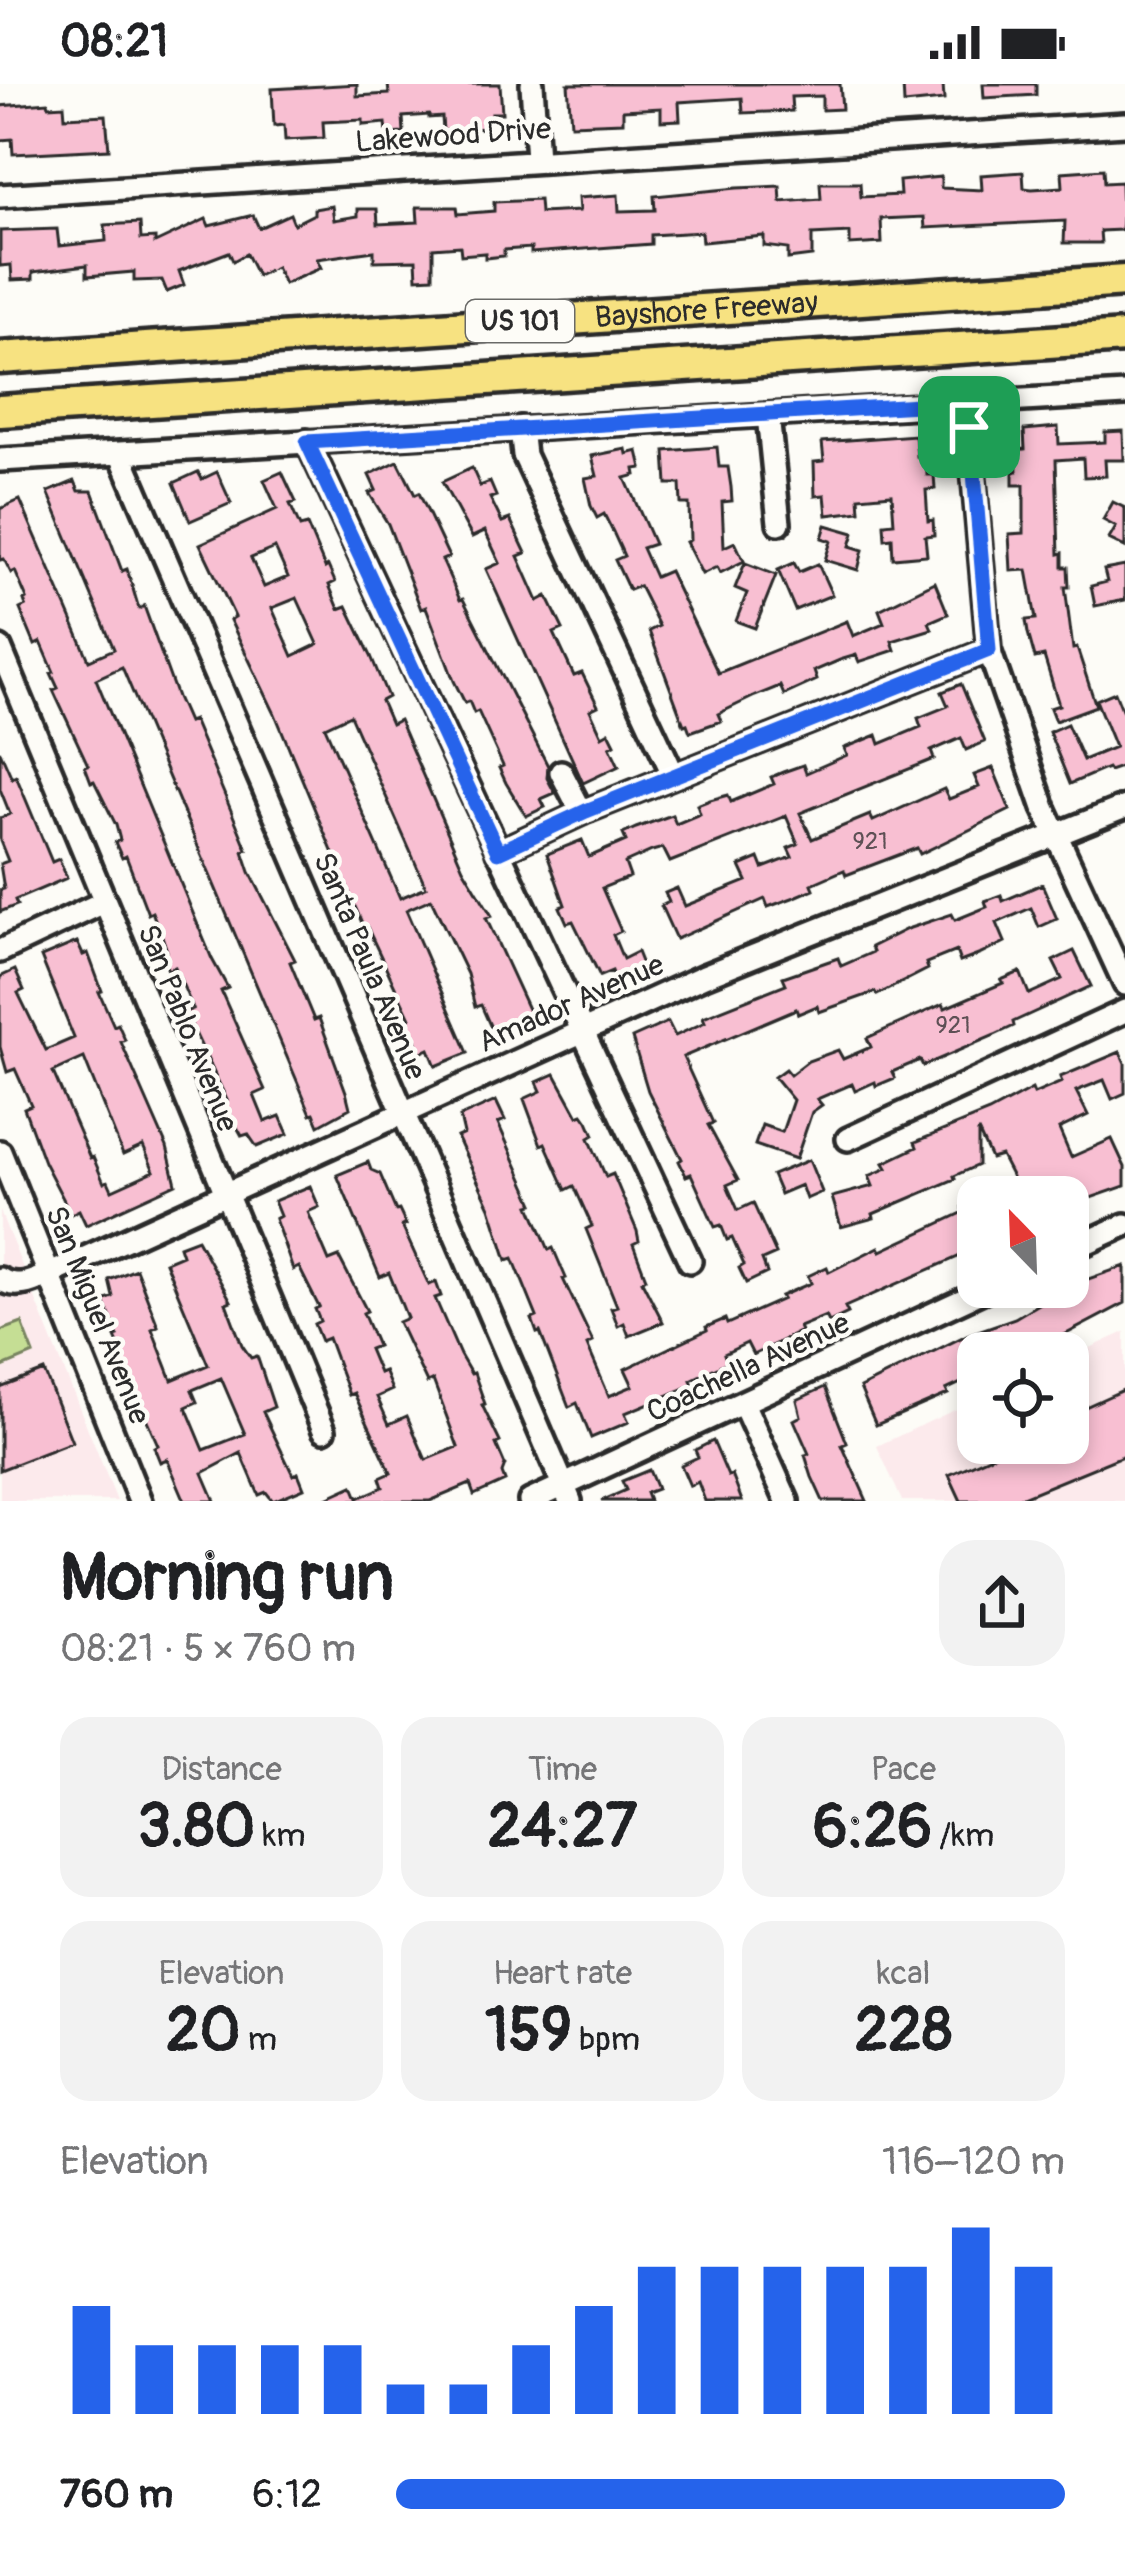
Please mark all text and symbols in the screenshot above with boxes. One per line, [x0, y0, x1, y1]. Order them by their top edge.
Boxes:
text: 08:21 [60, 14, 168, 70]
street label: Lakewood Drive [354, 110, 552, 161]
street label: Bayshore Freeway [594, 284, 819, 336]
road number: US 101 [466, 300, 574, 342]
pin [918, 376, 1020, 478]
icon: arrive [936, 394, 1002, 460]
house number: 921 [852, 827, 888, 856]
street label: Santa Paula Avenue [305, 847, 434, 1086]
street label: San Pablo Avenue [129, 919, 246, 1137]
street label: Amador Avenue [473, 946, 670, 1061]
house number: 921 [935, 1011, 971, 1040]
north arrow [957, 1176, 1089, 1308]
map controls [957, 1176, 1089, 1464]
street label: San Miguel Avenue [37, 1201, 158, 1430]
street label: Coachella Avenue [641, 1304, 856, 1431]
button: locate [957, 1332, 1089, 1464]
text: Morning run [60, 1537, 394, 1620]
button: share [939, 1540, 1065, 1666]
text: 08:21 · 5 × 760 m [60, 1624, 356, 1673]
text: Distance [161, 1749, 282, 1790]
text: Time [528, 1749, 597, 1790]
text: Pace [871, 1749, 936, 1790]
text: 3.80 [137, 1790, 255, 1865]
text: 24:27 [488, 1790, 637, 1865]
text: 6:26 [813, 1790, 932, 1865]
text: km [255, 1815, 306, 1856]
text: /km [932, 1815, 994, 1856]
text: Elevation [159, 1953, 284, 1994]
text: Heart rate [493, 1953, 632, 1994]
text: kcal [877, 1953, 930, 1994]
text: 20 [166, 1994, 241, 2069]
text: 159 [485, 1994, 572, 2069]
text: 228 [855, 1994, 952, 2069]
text: m [241, 2019, 277, 2060]
text: bpm [572, 2019, 640, 2060]
text: Elevation [60, 2137, 209, 2186]
text: 116–120 m [882, 2137, 1065, 2186]
text: 760 m [60, 2470, 173, 2519]
text: 6:12 [252, 2470, 322, 2519]

